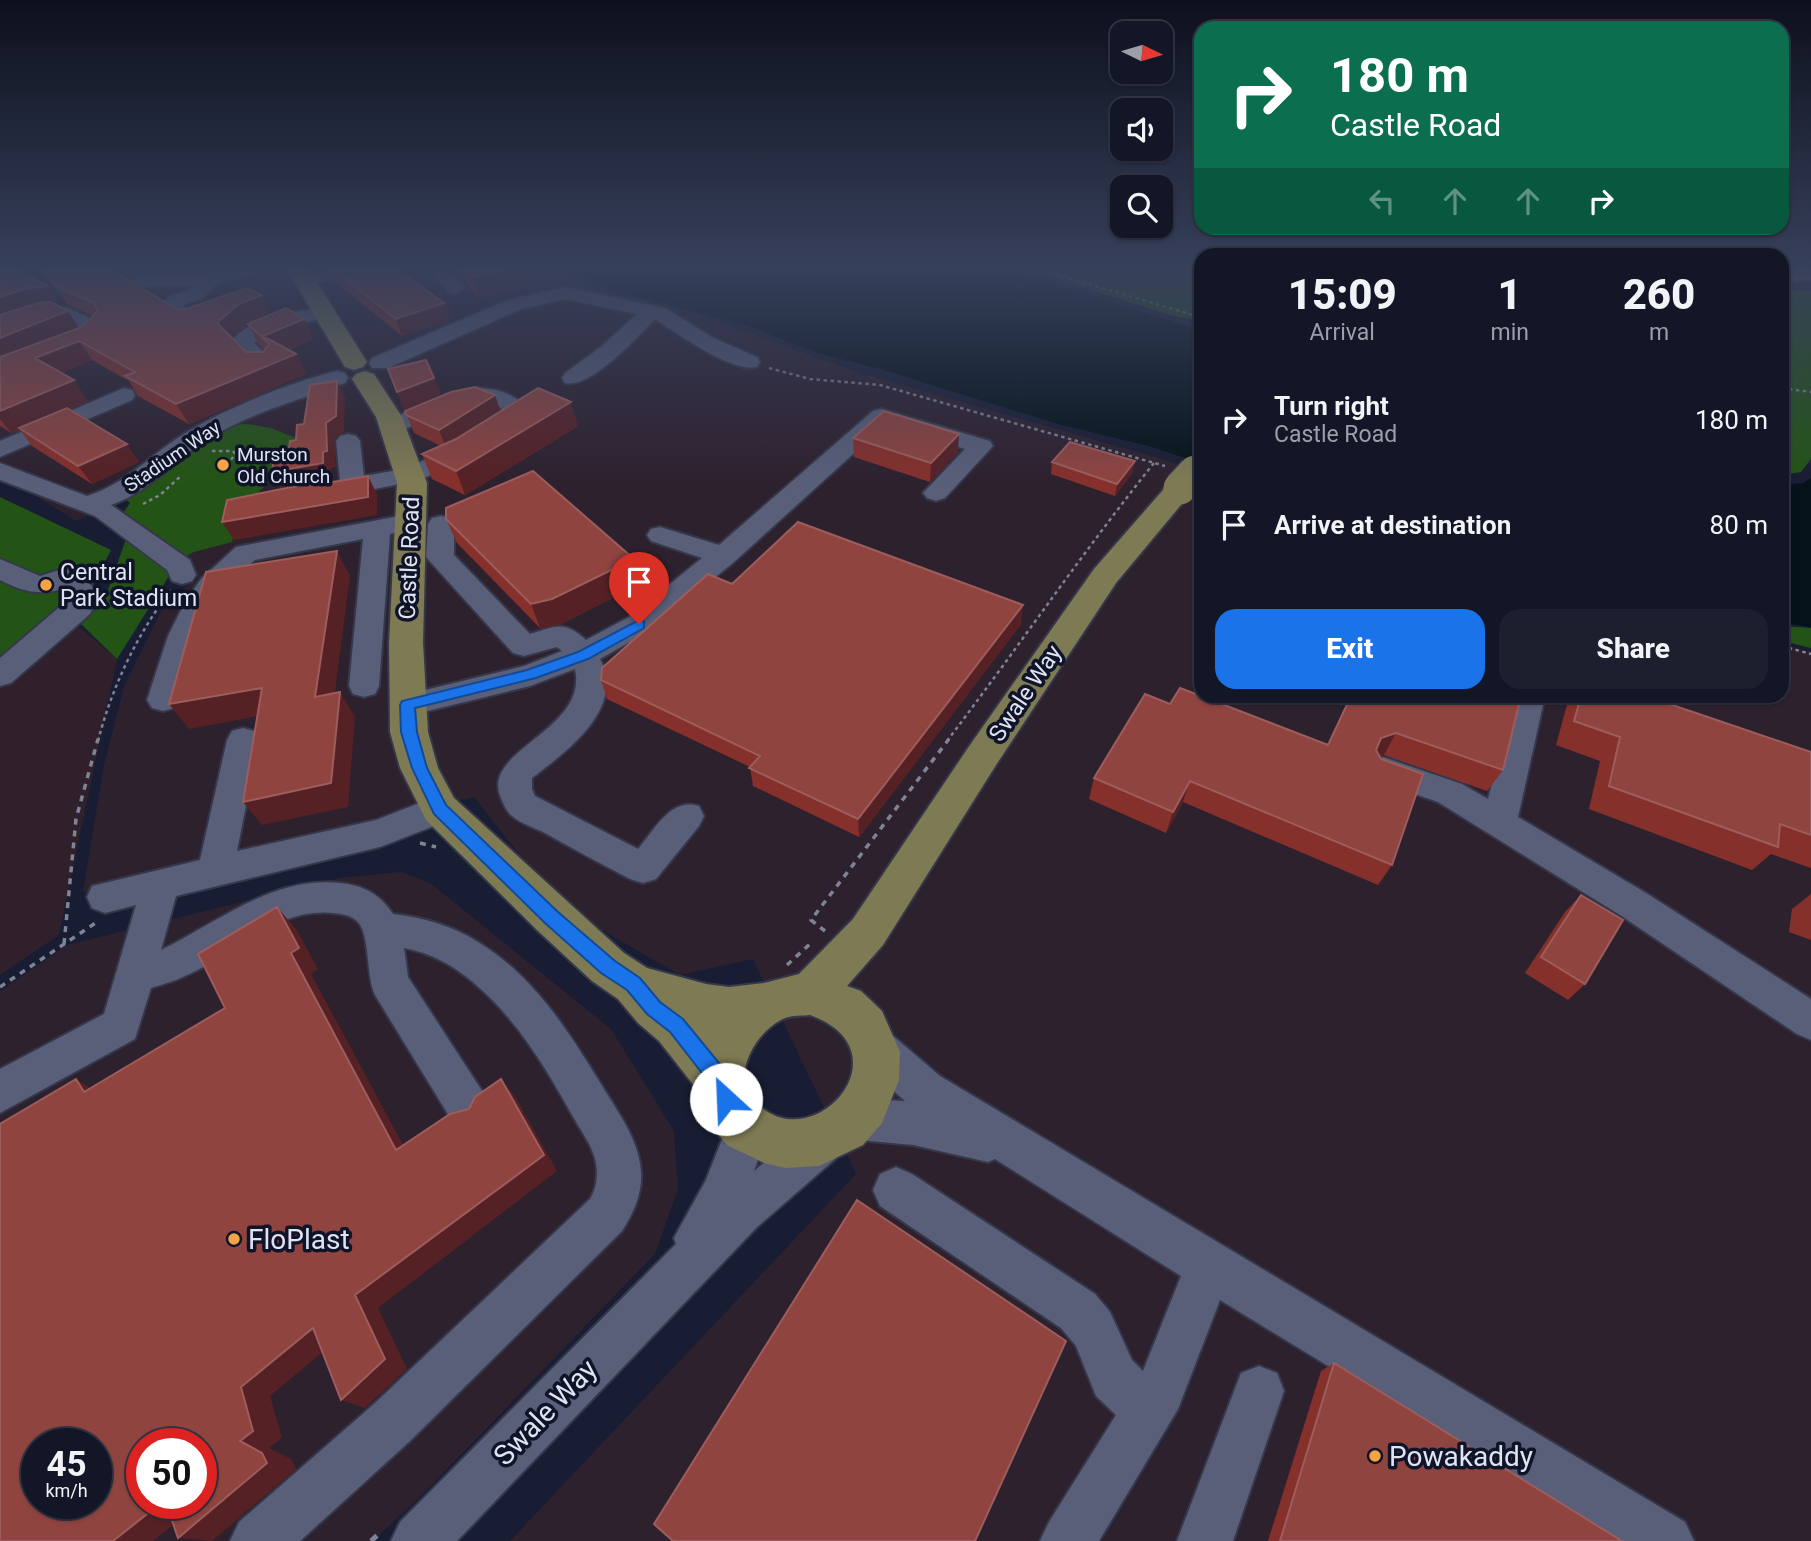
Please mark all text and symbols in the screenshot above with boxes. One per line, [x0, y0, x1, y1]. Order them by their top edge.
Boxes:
north arrow [1110, 21, 1172, 84]
map controls [1110, 21, 1173, 238]
text: 180 m [1330, 47, 1469, 104]
icon: right [1215, 49, 1306, 140]
button: sound [1110, 98, 1173, 161]
text: Castle Road [1330, 106, 1501, 144]
button: search [1110, 175, 1173, 238]
icon: left [1363, 182, 1401, 220]
icon: ahead [1436, 182, 1474, 220]
icon: ahead [1509, 182, 1547, 220]
icon: right [1582, 182, 1620, 220]
text: 15:09 [1288, 270, 1397, 319]
text: 1 [1498, 270, 1522, 319]
text: 260 [1623, 270, 1695, 319]
text: Arrival [1310, 319, 1375, 346]
text: min [1490, 319, 1529, 346]
text: m [1649, 319, 1669, 346]
text: Turn right [1274, 391, 1389, 421]
icon: right [1215, 401, 1253, 439]
text: 180 m [1695, 405, 1768, 435]
street label: Stadium Way [120, 416, 225, 497]
text: Castle Road [1274, 421, 1397, 448]
place label: Murston Old Church [237, 443, 330, 488]
marker: Murston Old Church [215, 457, 231, 473]
street label: Castle Road [394, 496, 425, 620]
icon: arrive [1215, 506, 1253, 544]
text: Arrive at destination [1274, 510, 1511, 540]
text: 80 m [1710, 510, 1768, 540]
pin [609, 552, 669, 624]
place label: Central Park Stadium [60, 559, 197, 612]
icon: arrive [620, 563, 658, 601]
marker: Central Park Stadium [38, 577, 54, 593]
button: Exit [1215, 609, 1485, 689]
button: Share [1499, 609, 1768, 689]
street label: Swale Way [983, 640, 1067, 747]
position arrow [689, 1062, 763, 1136]
place label: FloPlast [248, 1223, 350, 1256]
marker: FloPlast [226, 1231, 242, 1247]
street label: Swale Way [487, 1353, 604, 1472]
speed limit sign: 50 [126, 1428, 217, 1519]
place label: Powakaddy [1389, 1440, 1533, 1473]
text: 45 [46, 1444, 87, 1485]
marker: Powakaddy [1367, 1448, 1383, 1464]
text: km/h [45, 1480, 88, 1501]

